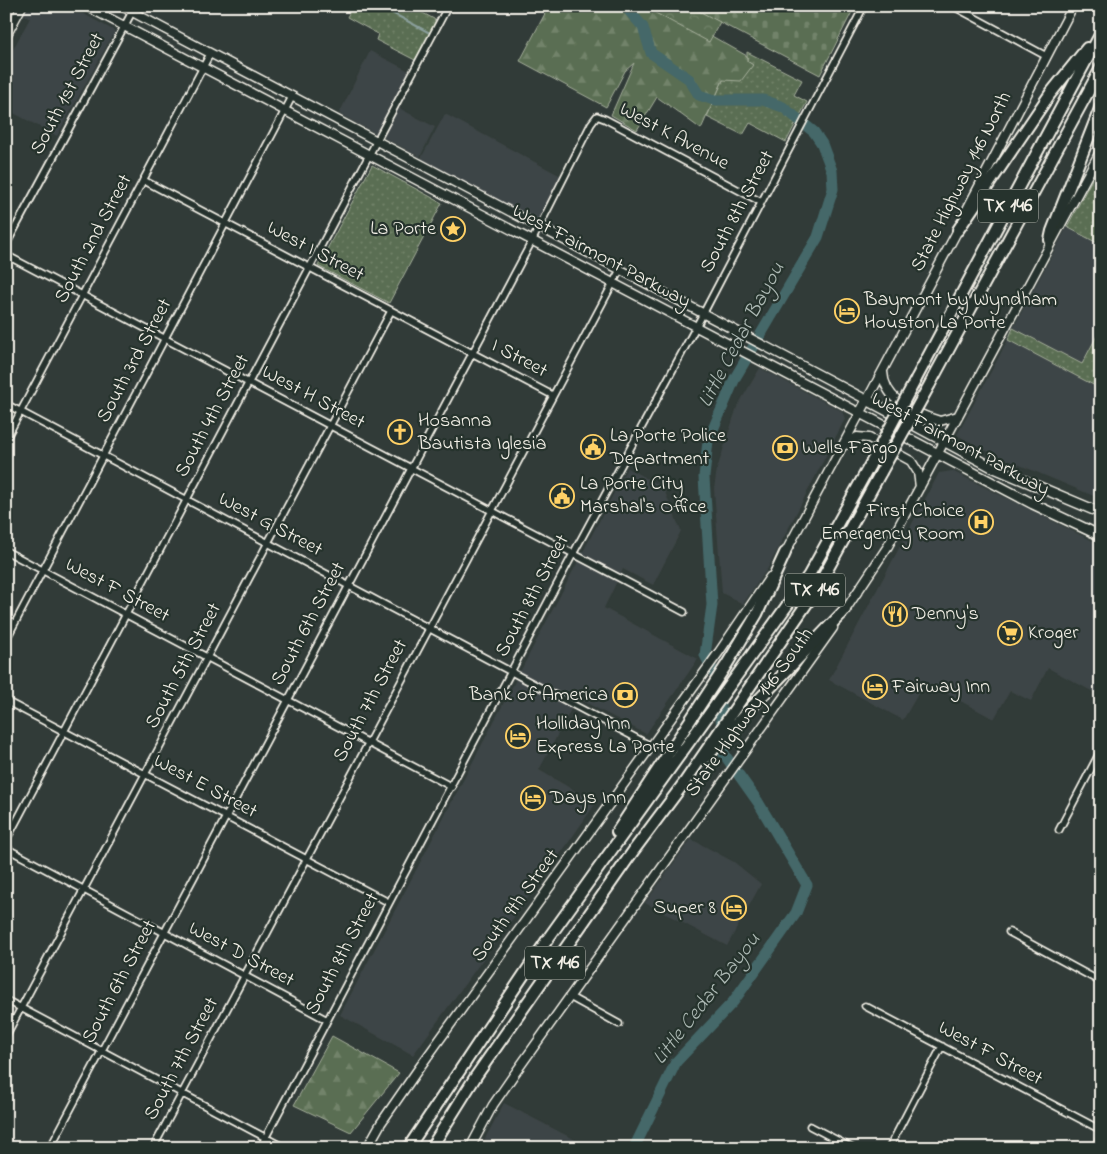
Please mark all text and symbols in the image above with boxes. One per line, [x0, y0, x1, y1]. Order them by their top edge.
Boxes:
street label: South 1st Street [24, 28, 113, 160]
street label: State Highway 146 North [904, 87, 1021, 278]
street label: West K Avenue [614, 96, 734, 178]
street label: South 8th Street [694, 145, 783, 278]
street label: South 2nd Street [48, 169, 140, 309]
road number: TX 146 [978, 190, 1038, 222]
street label: West Fairmont Parkway [507, 198, 695, 316]
street label: West I Street [261, 214, 369, 290]
place label: La Porte [370, 215, 436, 244]
place icon: La Porte [440, 216, 466, 242]
water label: Little Cedar Bayou [691, 257, 793, 413]
place label: Baymont by Wyndham Houston La Porte [863, 286, 1057, 338]
street label: South 3rd Street [90, 293, 180, 428]
hotel icon: Baymont by Wyndham Houston La Porte [834, 298, 860, 324]
street label: I Street [486, 332, 553, 386]
street label: South 4th Street [168, 349, 258, 483]
street label: West H Street [256, 359, 370, 438]
street label: West Fairmont Parkway [866, 386, 1054, 504]
place label: Hosanna Bautista Iglesia [417, 407, 546, 460]
church icon: Hosanna Bautista Iglesia [387, 419, 413, 445]
place label: La Porte Police Department [609, 422, 726, 474]
public building icon: La Porte Police Department [580, 434, 606, 460]
place label: Wells Fargo [802, 434, 898, 464]
bank icon: Wells Fargo [772, 435, 798, 461]
place label: La Porte City Marshal's Office [580, 470, 707, 522]
public building icon: La Porte City Marshal's Office [549, 483, 575, 509]
street label: West G Street [213, 485, 328, 565]
place label: First Choice Emergency Room [821, 497, 964, 550]
hospital icon: First Choice Emergency Room [968, 509, 994, 535]
street label: South 8th Street [489, 529, 578, 662]
street label: West F Street [60, 551, 175, 631]
street label: South 6th Street [264, 557, 354, 691]
road number: TX 146 [785, 574, 845, 606]
street label: South 5th Street [139, 598, 230, 734]
place label: Denny's [911, 600, 979, 629]
restaurant icon: Denny's [882, 601, 908, 627]
place label: Kroger [1028, 619, 1079, 649]
supermarket icon: Kroger [997, 620, 1023, 646]
street label: State Highway 146 South [679, 622, 822, 804]
street label: South 7th Street [326, 634, 416, 768]
place label: Fairway Inn [891, 673, 990, 702]
hotel icon: Fairway Inn [862, 674, 888, 700]
place label: Bank of America [468, 681, 608, 710]
bank icon: Bank of America [612, 682, 638, 708]
place label: Holliday Inn Express La Porte [536, 710, 674, 762]
hotel icon: Holliday Inn Express La Porte [505, 723, 531, 749]
street label: West E Street [148, 747, 262, 827]
place label: Days Inn [549, 784, 626, 813]
hotel icon: Days Inn [520, 785, 546, 811]
street label: South 9th Street [465, 843, 567, 969]
street label: South 8th Street [299, 887, 388, 1020]
place label: Super 8 [653, 894, 716, 923]
hotel icon: Super 8 [721, 895, 747, 921]
street label: South 6th Street [75, 915, 165, 1049]
street label: West D Street [183, 915, 299, 995]
water label: Little Cedar Bayou [646, 927, 768, 1071]
road number: TX 146 [525, 946, 585, 980]
street label: South 7th Street [137, 992, 227, 1126]
street label: West F Street [933, 1014, 1048, 1094]

